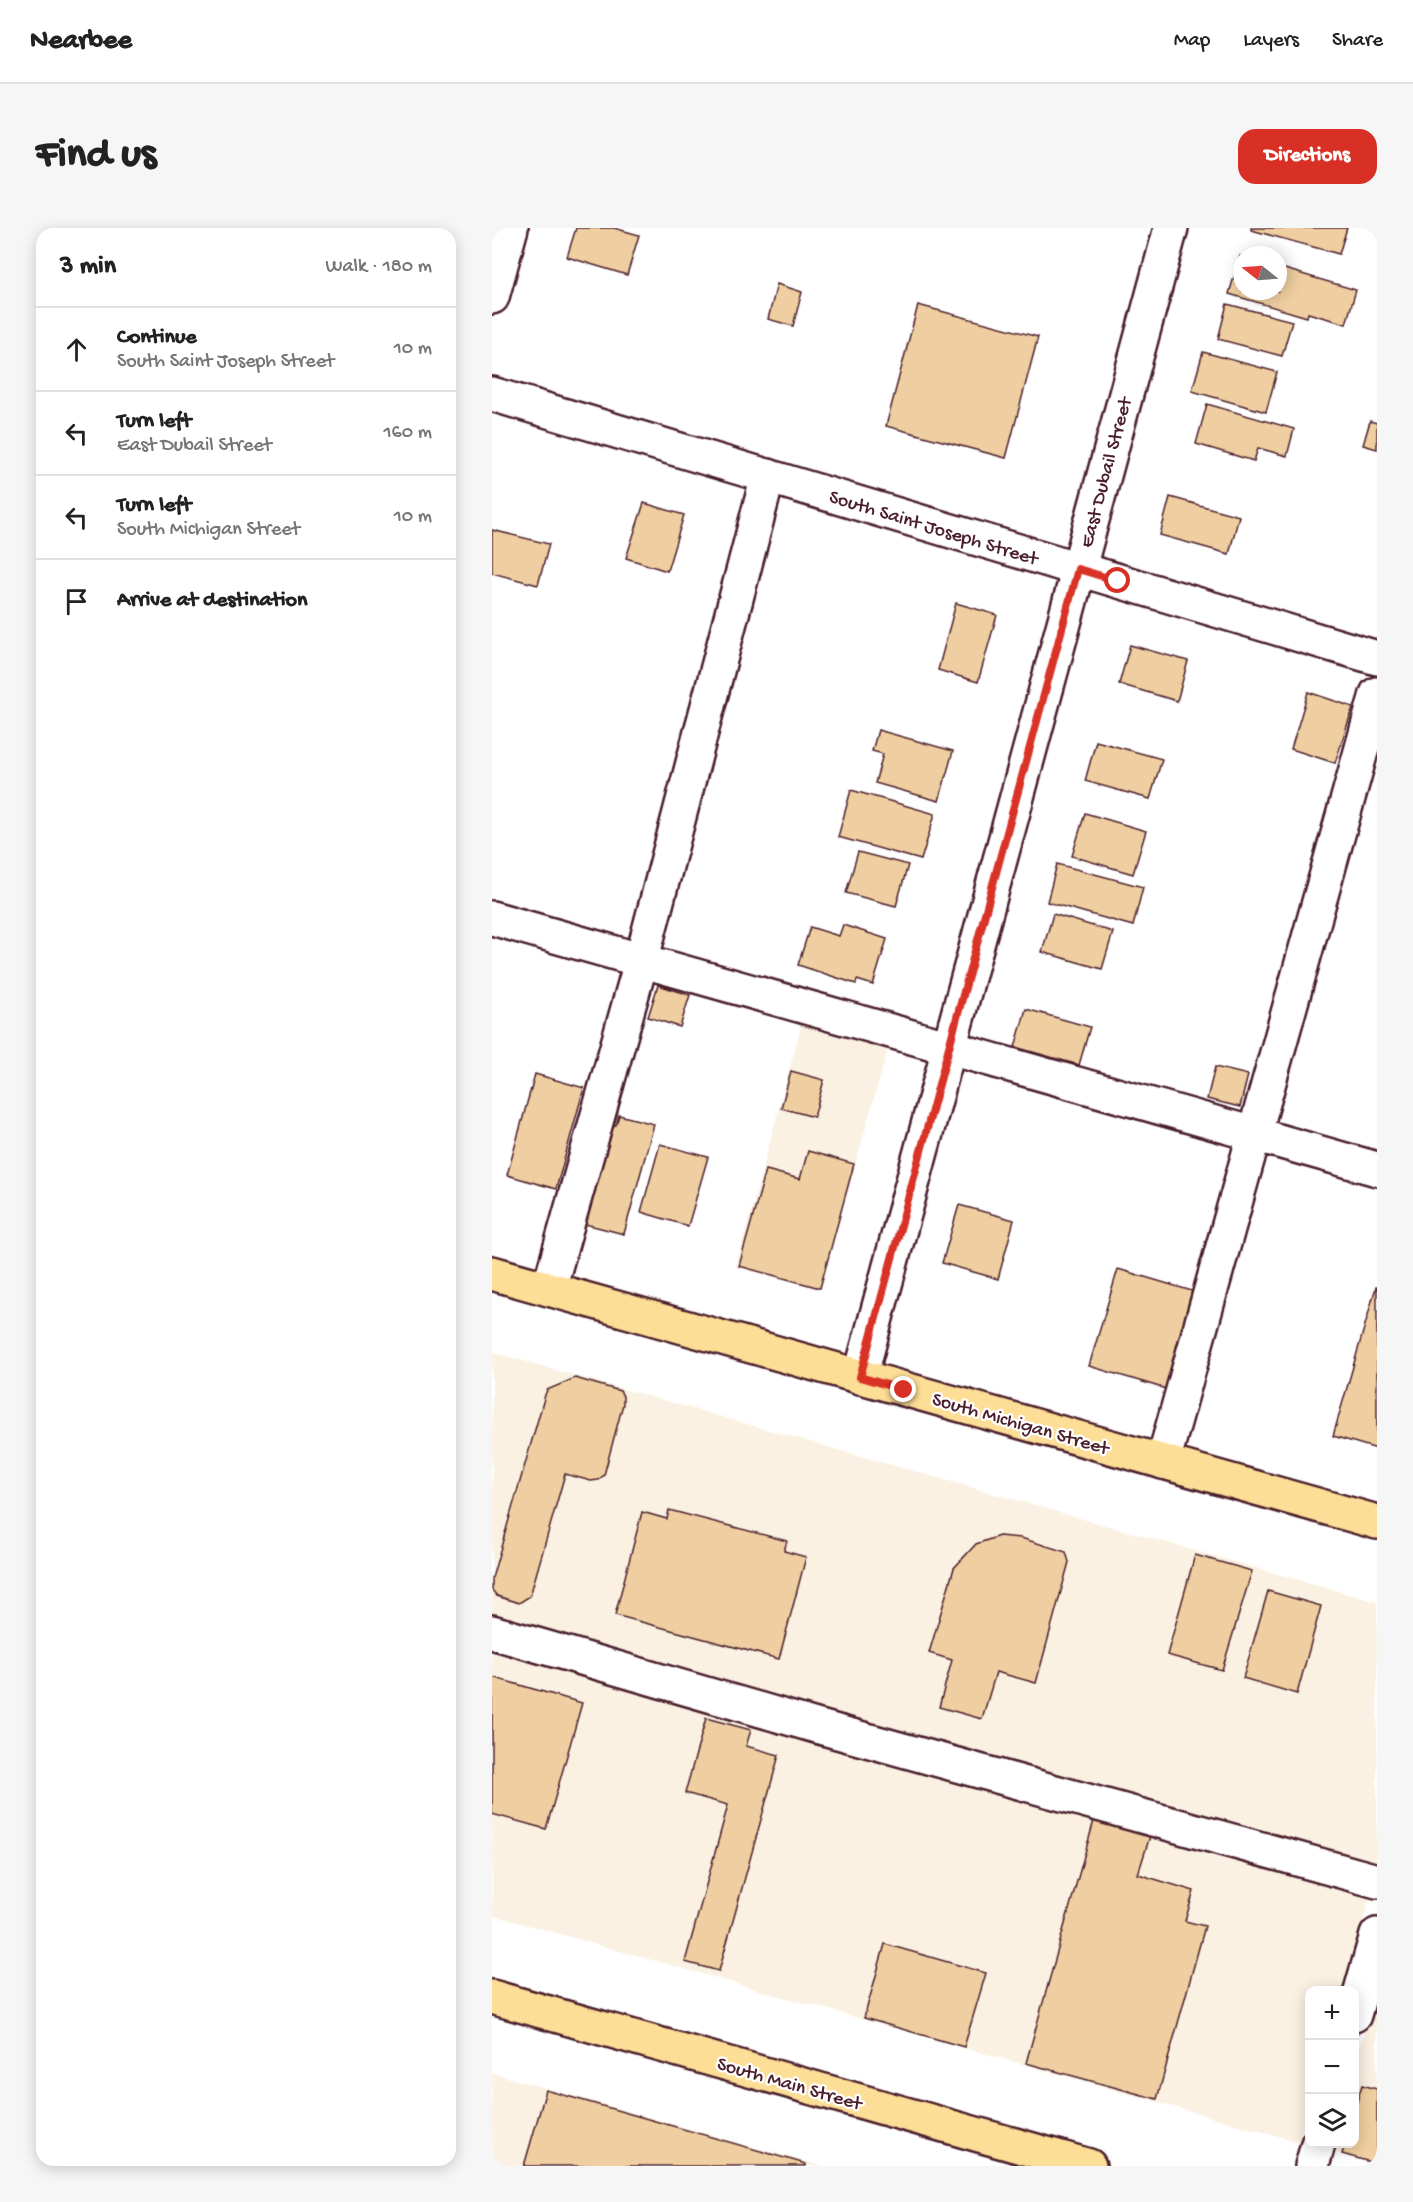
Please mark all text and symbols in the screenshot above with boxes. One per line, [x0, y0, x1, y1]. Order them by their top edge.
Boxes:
text: Nearbee [30, 25, 132, 58]
text: Map [1174, 29, 1210, 54]
text: Layers [1243, 29, 1299, 54]
text: Share [1332, 29, 1383, 54]
button: Directions [1238, 129, 1377, 184]
text: Find us [36, 132, 156, 181]
north arrow [1233, 246, 1287, 300]
text: 3 min [60, 252, 116, 283]
text: Walk · 180 m [325, 256, 432, 279]
text: Continue [117, 325, 197, 351]
icon: ahead [60, 333, 93, 366]
text: 10 m [394, 338, 432, 361]
text: South Saint Joseph Street [117, 351, 334, 374]
street label: East Dubail Street [1076, 393, 1139, 551]
text: Turn left [117, 409, 191, 435]
icon: left [60, 417, 93, 450]
text: 160 m [383, 422, 432, 445]
text: East Dubail Street [117, 435, 272, 458]
street label: South Saint Joseph Street [826, 487, 1042, 573]
text: Turn left [117, 493, 191, 519]
icon: left [60, 501, 93, 534]
text: 10 m [394, 506, 432, 529]
text: South Michigan Street [117, 519, 300, 542]
route start [1104, 567, 1130, 593]
icon: arrive [60, 585, 93, 618]
text: Arrive at destination [117, 588, 307, 614]
route end [890, 1376, 916, 1402]
street label: South Michigan Street [929, 1389, 1113, 1462]
map controls [1305, 1986, 1359, 2148]
button: + [1305, 1986, 1359, 2040]
button: − [1305, 2040, 1359, 2094]
street label: South Main Street [714, 2054, 866, 2118]
button: layers [1305, 2094, 1359, 2148]

